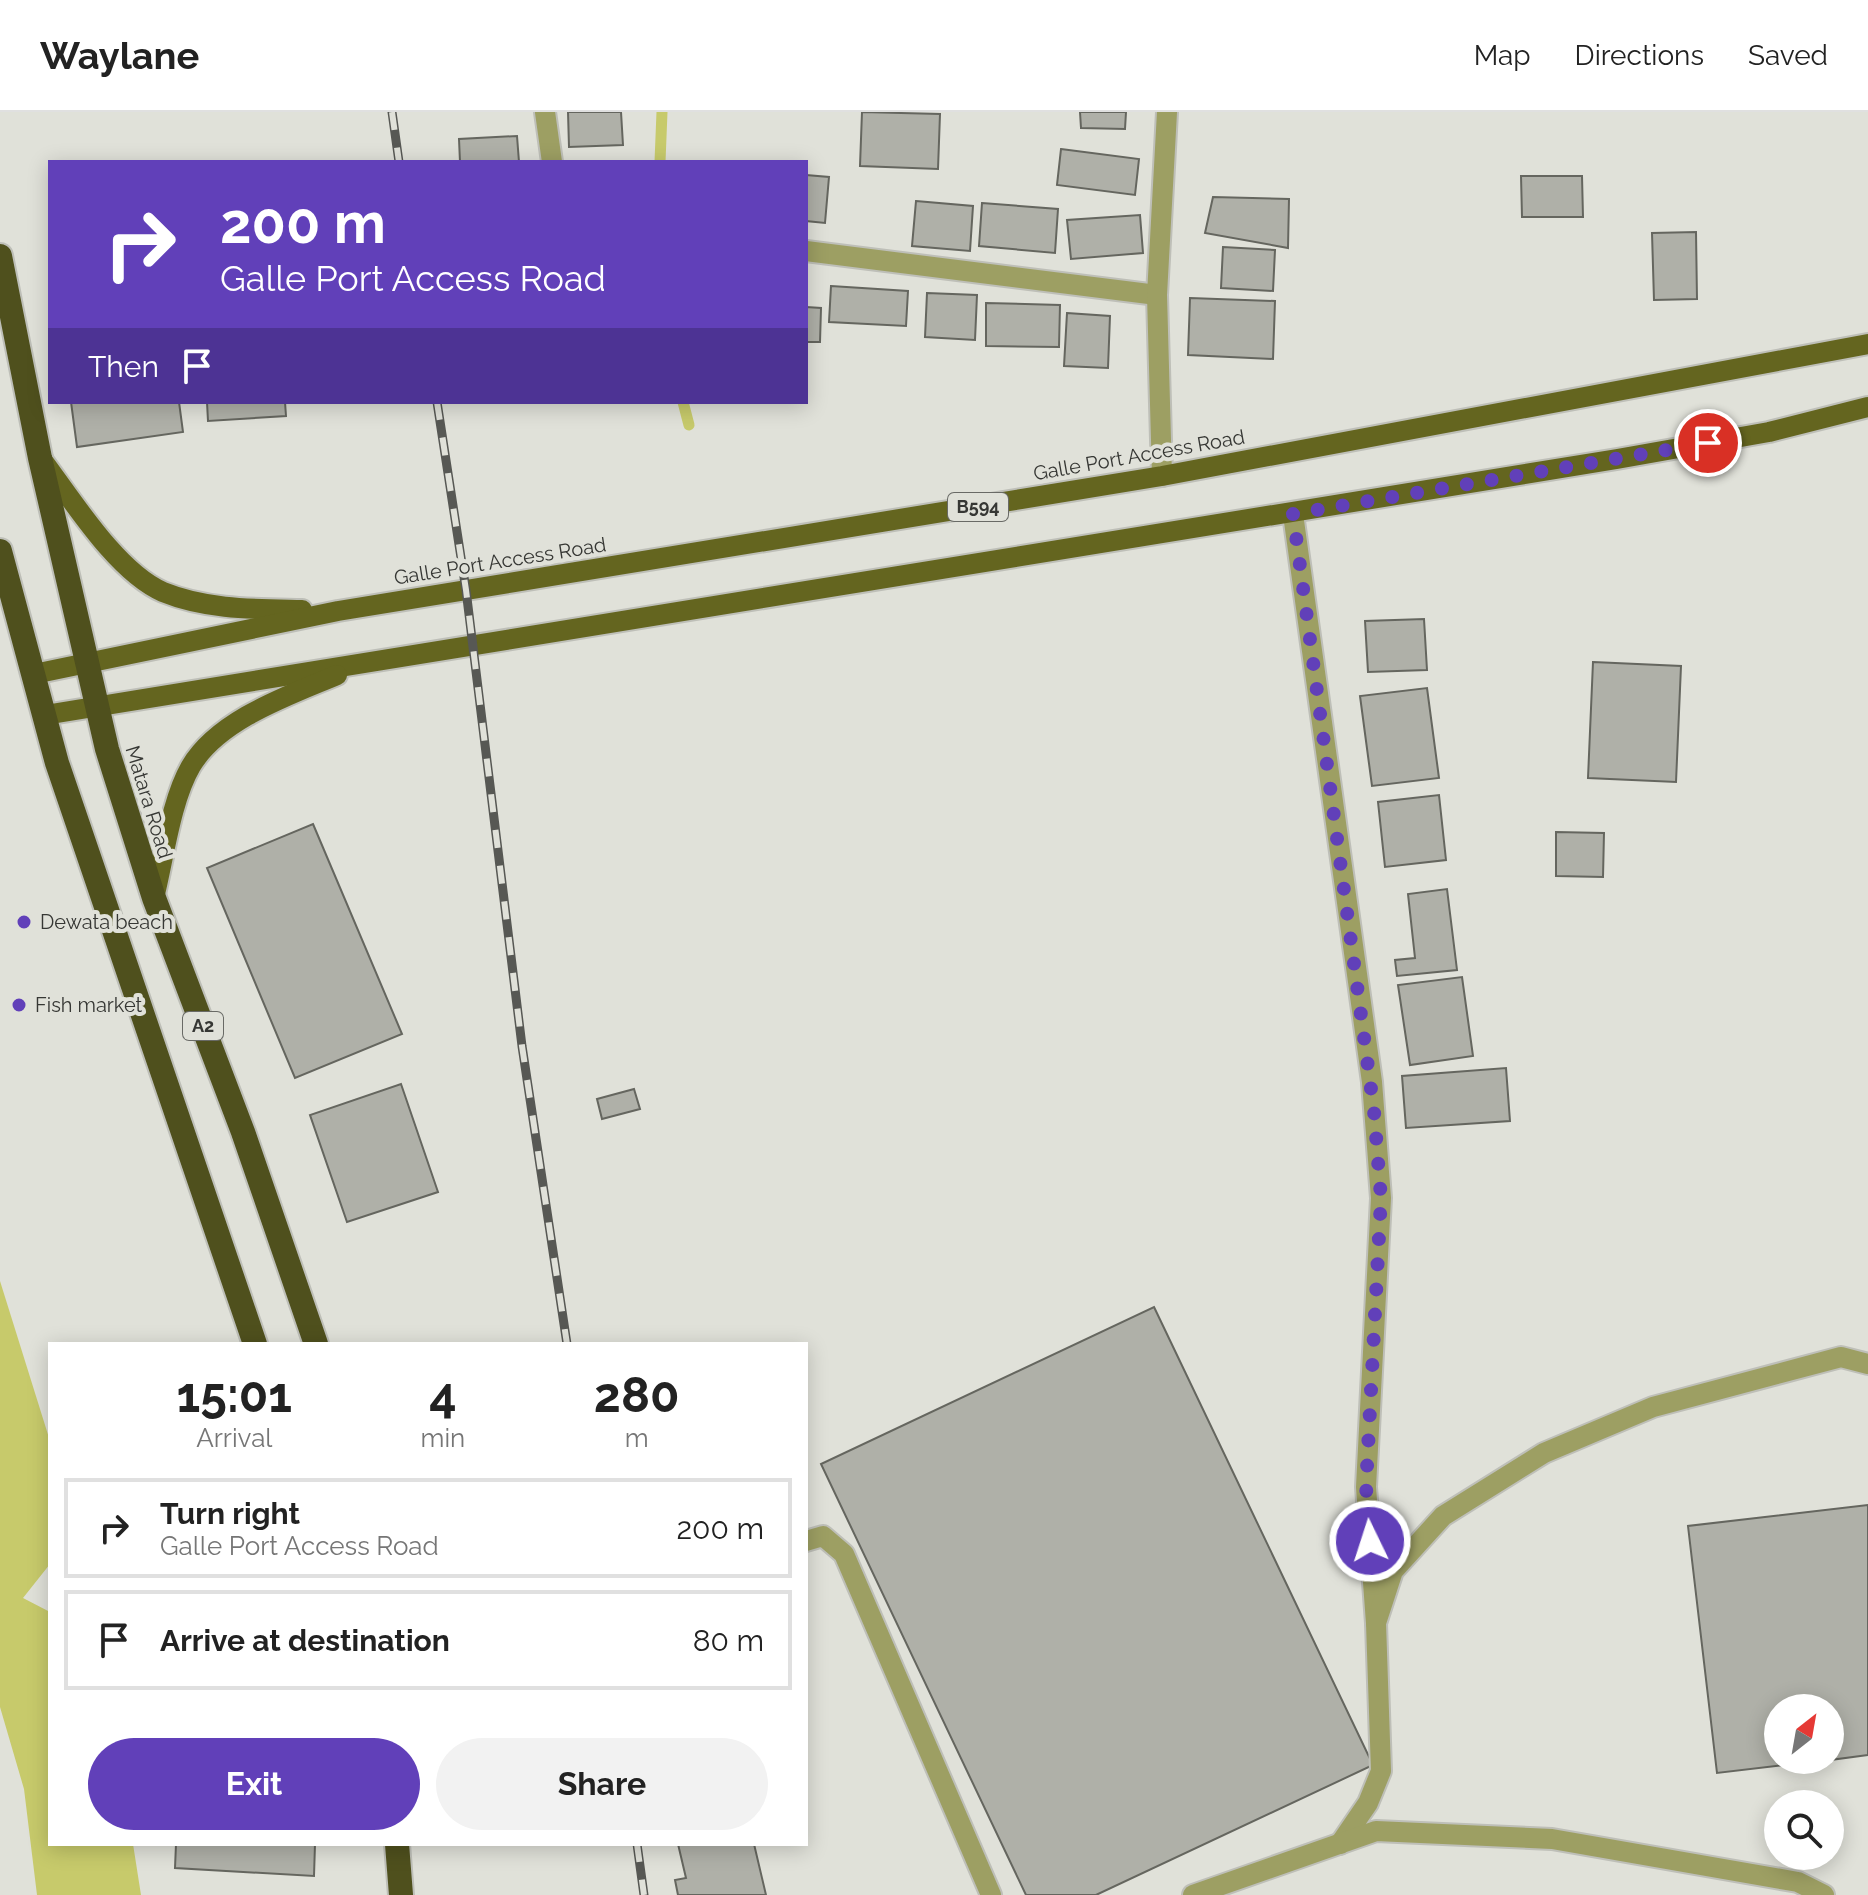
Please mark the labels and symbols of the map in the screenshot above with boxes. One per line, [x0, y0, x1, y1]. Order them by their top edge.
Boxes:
pin [1674, 409, 1742, 477]
street label: Galle Port Access Road [1031, 425, 1247, 485]
road number: B594 [948, 493, 1008, 521]
street label: Galle Port Access Road [392, 532, 608, 590]
street label: Matara Road [120, 743, 178, 861]
place label: Dewata beach [40, 910, 173, 934]
marker: Dewata beach [15, 913, 33, 931]
place label: Fish market [35, 993, 143, 1017]
marker: Fish market [10, 996, 28, 1014]
road number: A2 [183, 1012, 223, 1040]
position arrow [1328, 1499, 1412, 1583]
north arrow [1764, 1694, 1844, 1774]

